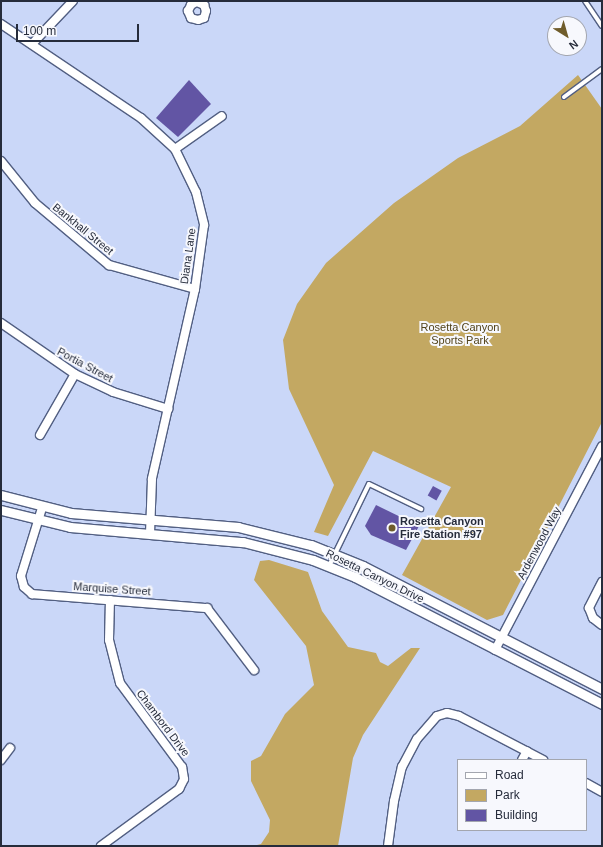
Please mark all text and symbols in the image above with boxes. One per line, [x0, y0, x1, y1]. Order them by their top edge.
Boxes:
scale bar [18, 16, 141, 42]
north arrow [547, 16, 587, 56]
text: 100 m [23, 24, 56, 38]
text: N [567, 38, 580, 52]
street label: Bankhall Street [50, 200, 116, 258]
street label: Diana Lane [178, 227, 198, 285]
park label: Rosetta Canyon Sports Park [421, 321, 499, 347]
street label: Portia Street [55, 345, 115, 385]
street label: Ardenwood Way [514, 504, 564, 582]
place label: Rosetta Canyon Fire Station #97 [400, 515, 484, 541]
marker: Rosetta Canyon Fire Station #97 [387, 523, 397, 533]
street label: Rosetta Canyon Drive [324, 546, 426, 606]
street label: Marquise Street [73, 580, 151, 598]
street label: Chambord Drive [134, 687, 192, 759]
legend [457, 759, 587, 831]
text: Road [495, 768, 524, 782]
text: Park [495, 788, 520, 802]
text: Building [495, 808, 538, 822]

